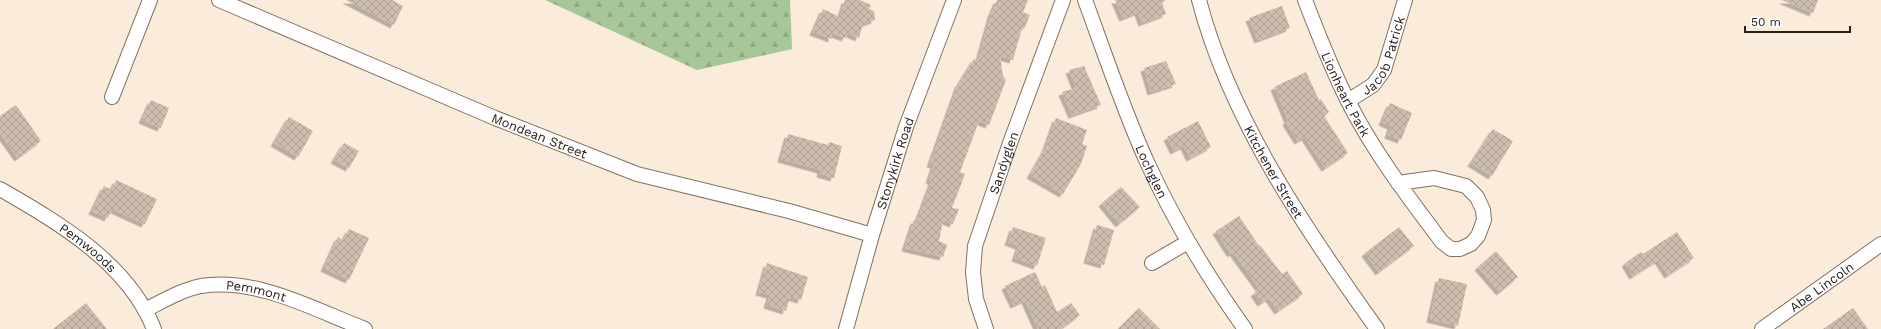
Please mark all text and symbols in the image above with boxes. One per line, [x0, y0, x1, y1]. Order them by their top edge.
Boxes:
scale bar [1745, 8, 1850, 34]
street label: Jacob Patrick [1359, 14, 1408, 98]
text: 50 m [1751, 15, 1781, 29]
street label: Lionheart Park [1318, 50, 1373, 140]
street label: Mondean Street [489, 110, 590, 162]
street label: Stonykirk Road [874, 115, 917, 211]
street label: Kitchener Street [1241, 123, 1306, 222]
street label: Sandyglen [986, 129, 1022, 196]
street label: Lochglen [1132, 143, 1170, 201]
street label: Pemwoods [57, 220, 120, 275]
street label: Abe Lincoln [1787, 259, 1857, 315]
street label: Pemmont [226, 278, 289, 305]

